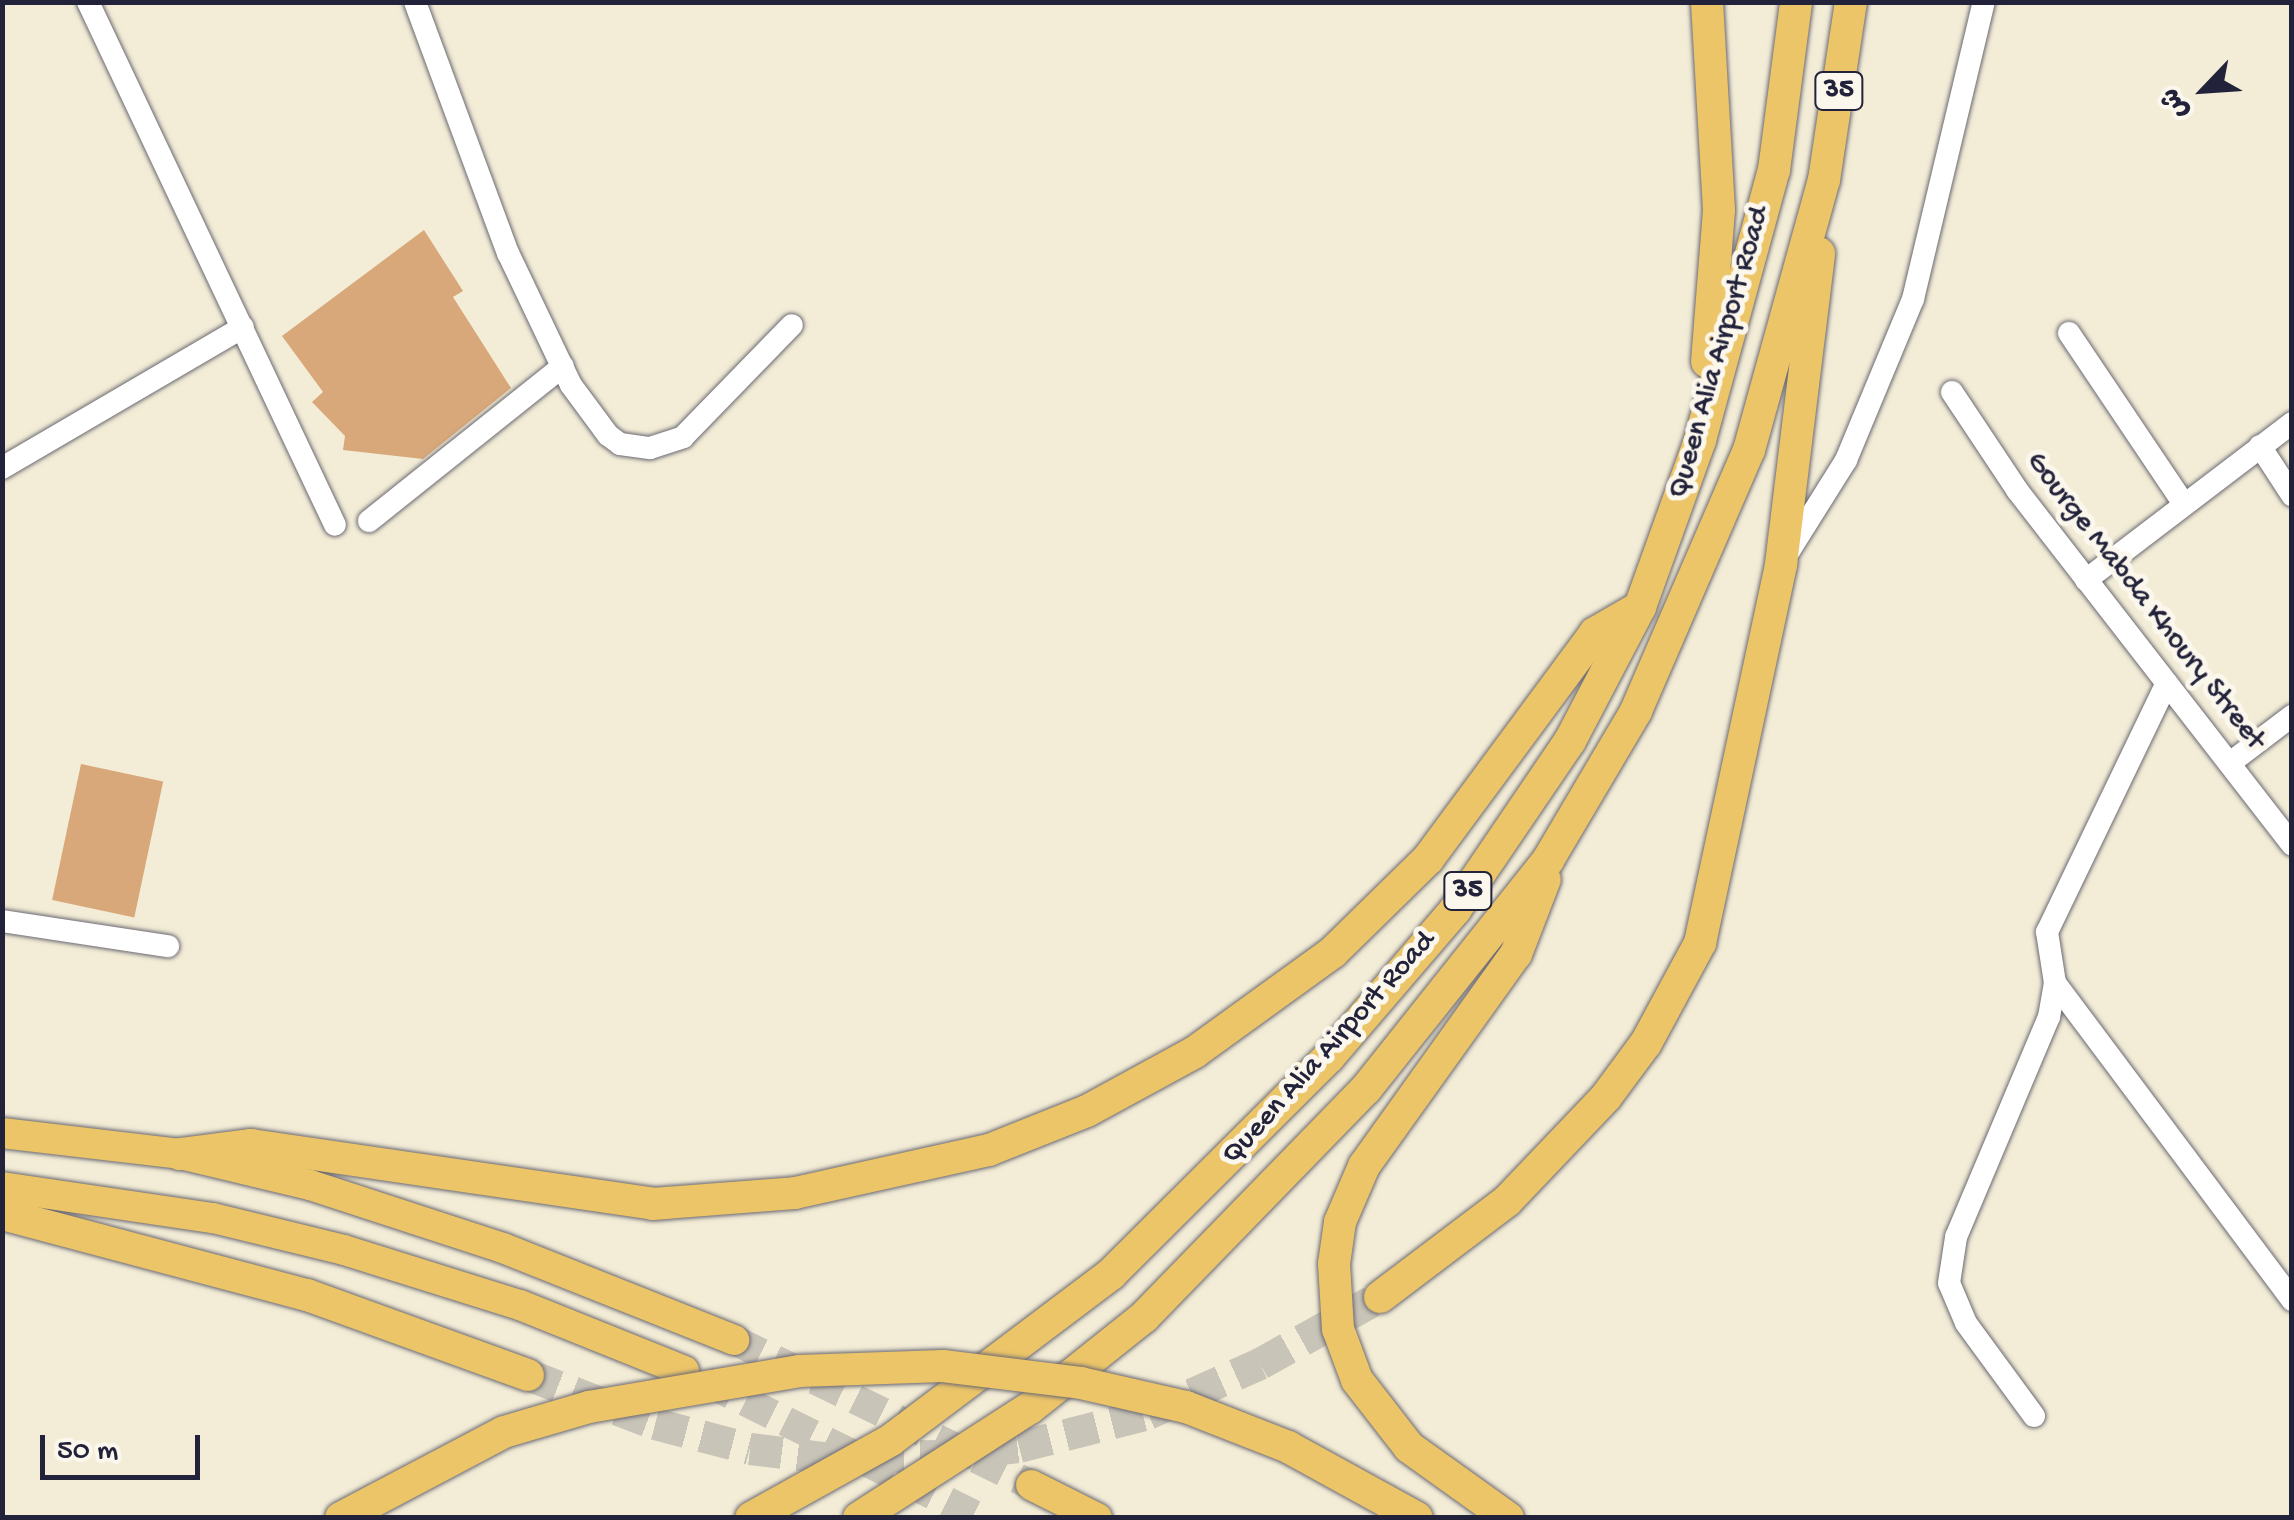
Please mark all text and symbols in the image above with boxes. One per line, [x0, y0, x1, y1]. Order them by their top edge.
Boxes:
north arrow [2154, 40, 2254, 140]
road number: 35 [1814, 68, 1864, 114]
text: ش [2155, 82, 2198, 124]
street label: Queen Alia Airport Road [1662, 203, 1780, 503]
street label: Gourge Mabda Khoury Street [2016, 446, 2272, 758]
road number: 35 [1443, 868, 1493, 914]
street label: Queen Alia Airport Road [1216, 925, 1444, 1173]
scale bar [45, 1415, 205, 1477]
text: 50 m [57, 1435, 118, 1470]

